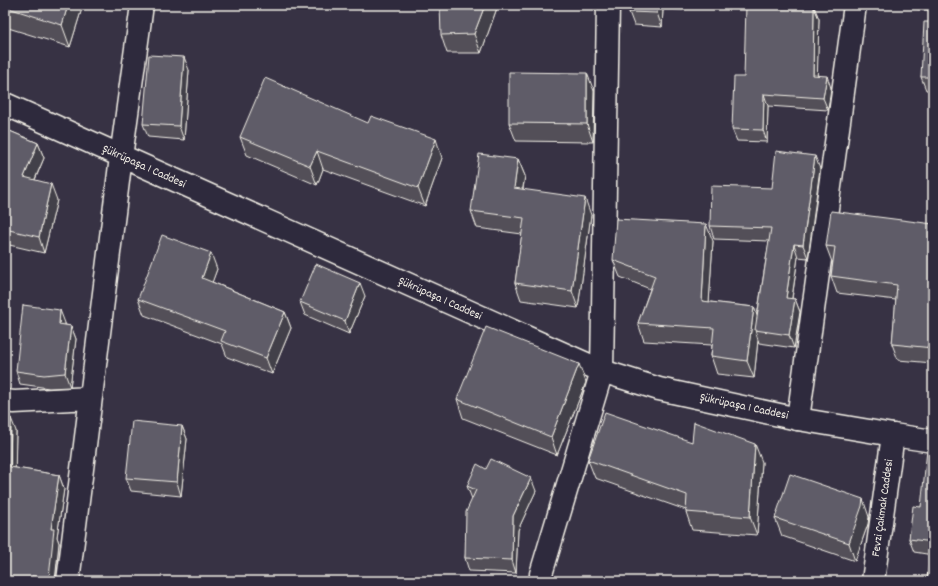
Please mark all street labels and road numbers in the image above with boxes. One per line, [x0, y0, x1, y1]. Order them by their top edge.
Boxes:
street label: Şükrüpaşa 1 Caddesi [99, 141, 189, 193]
street label: Şükrüpaşa 1 Caddesi [395, 273, 485, 325]
street label: Şükrüpaşa 1 Caddesi [698, 389, 790, 425]
street label: Fevzi Çakmak Caddesi [868, 458, 898, 558]

